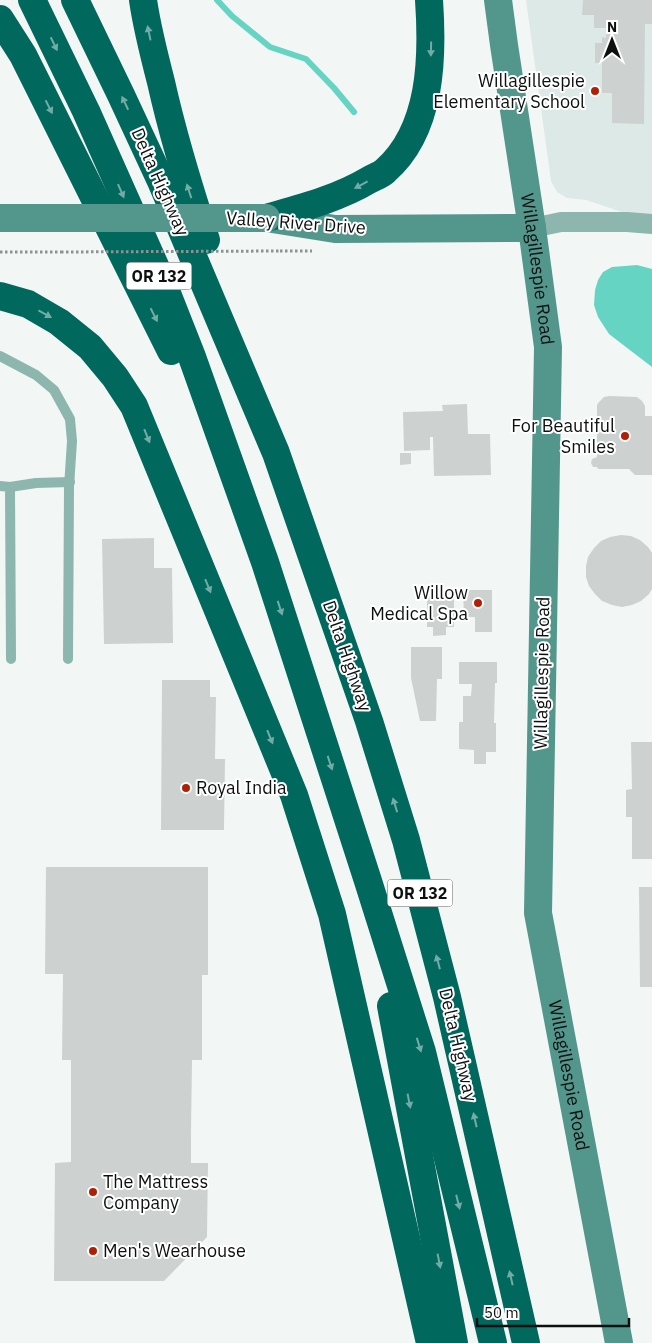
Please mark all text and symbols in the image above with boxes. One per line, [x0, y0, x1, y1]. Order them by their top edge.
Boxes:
north arrow [587, 15, 637, 65]
text: N [607, 18, 617, 36]
one-way arrow [145, 26, 153, 41]
one-way arrow [50, 36, 58, 51]
one-way arrow [427, 41, 435, 57]
place label: Willagillespie Elementary School [433, 69, 585, 113]
marker: Willagillespie Elementary School [589, 85, 601, 97]
one-way arrow [120, 96, 128, 110]
one-way arrow [46, 100, 54, 114]
street label: Delta Highway [126, 124, 195, 239]
one-way arrow [353, 181, 368, 189]
one-way arrow [185, 183, 193, 198]
one-way arrow [118, 184, 126, 198]
street label: Willagillespie Road [516, 192, 560, 346]
street label: Valley River Drive [225, 206, 367, 239]
road number: OR 132 [126, 262, 192, 290]
one-way arrow [150, 308, 158, 322]
one-way arrow [38, 310, 52, 318]
place label: For Beautiful Smiles [511, 414, 615, 458]
one-way arrow [143, 429, 151, 443]
marker: For Beautiful Smiles [619, 430, 631, 442]
one-way arrow [205, 579, 213, 594]
place label: Willow Medical Spa [370, 581, 468, 625]
street label: Willagillespie Road [529, 596, 554, 750]
street label: Delta Highway [318, 597, 377, 714]
marker: Willow Medical Spa [472, 597, 484, 609]
one-way arrow [276, 601, 284, 616]
one-way arrow [266, 730, 274, 745]
one-way arrow [327, 755, 334, 770]
place label: Royal India [196, 776, 287, 799]
marker: Royal India [180, 782, 192, 794]
one-way arrow [391, 798, 398, 813]
road number: OR 132 [388, 880, 452, 906]
one-way arrow [434, 954, 442, 969]
street label: Delta Highway [434, 986, 483, 1104]
street label: Willagillespie Road [544, 998, 595, 1153]
one-way arrow [416, 1037, 424, 1052]
one-way arrow [406, 1094, 414, 1110]
one-way arrow [471, 1112, 479, 1127]
place label: The Mattress Company [103, 1170, 208, 1214]
marker: The Mattress Company [87, 1186, 99, 1198]
one-way arrow [454, 1195, 462, 1210]
place label: Men's Wearhouse [103, 1239, 246, 1262]
marker: Men's Wearhouse [87, 1245, 99, 1257]
one-way arrow [435, 1253, 443, 1269]
one-way arrow [507, 1271, 515, 1286]
scale bar [477, 1296, 630, 1328]
text: 50 m [484, 1303, 519, 1322]

